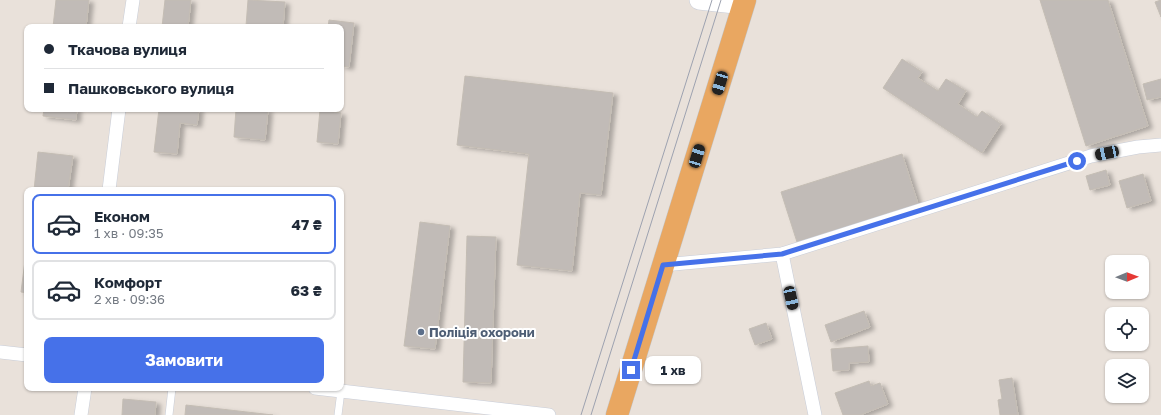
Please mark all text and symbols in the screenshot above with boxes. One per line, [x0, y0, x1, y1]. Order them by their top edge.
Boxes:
text: Ткачова вулиця [68, 40, 187, 58]
car [711, 70, 729, 96]
text: Пашковського вулиця [68, 79, 234, 97]
car [688, 143, 706, 169]
car [1094, 145, 1120, 161]
route start [1068, 152, 1086, 170]
icon: car [46, 206, 82, 242]
text: Економ [94, 207, 150, 225]
text: 47 ₴ [292, 215, 322, 233]
text: 1 хв · 09:35 [94, 225, 163, 241]
north arrow [1105, 255, 1149, 299]
map controls [1105, 255, 1149, 403]
icon: car [46, 272, 82, 308]
text: Комфорт [94, 273, 162, 291]
text: 63 ₴ [290, 281, 322, 299]
car [783, 285, 799, 311]
text: 2 хв · 09:36 [94, 291, 165, 307]
button: locate [1105, 307, 1149, 351]
place label: Поліція охорони [429, 324, 535, 340]
marker: Поліція охорони [416, 327, 426, 337]
button: Замовити [44, 337, 324, 383]
callout: 1 хв [645, 356, 701, 384]
button: layers [1105, 359, 1149, 403]
route end [622, 361, 640, 379]
text: 1 хв [660, 362, 686, 378]

